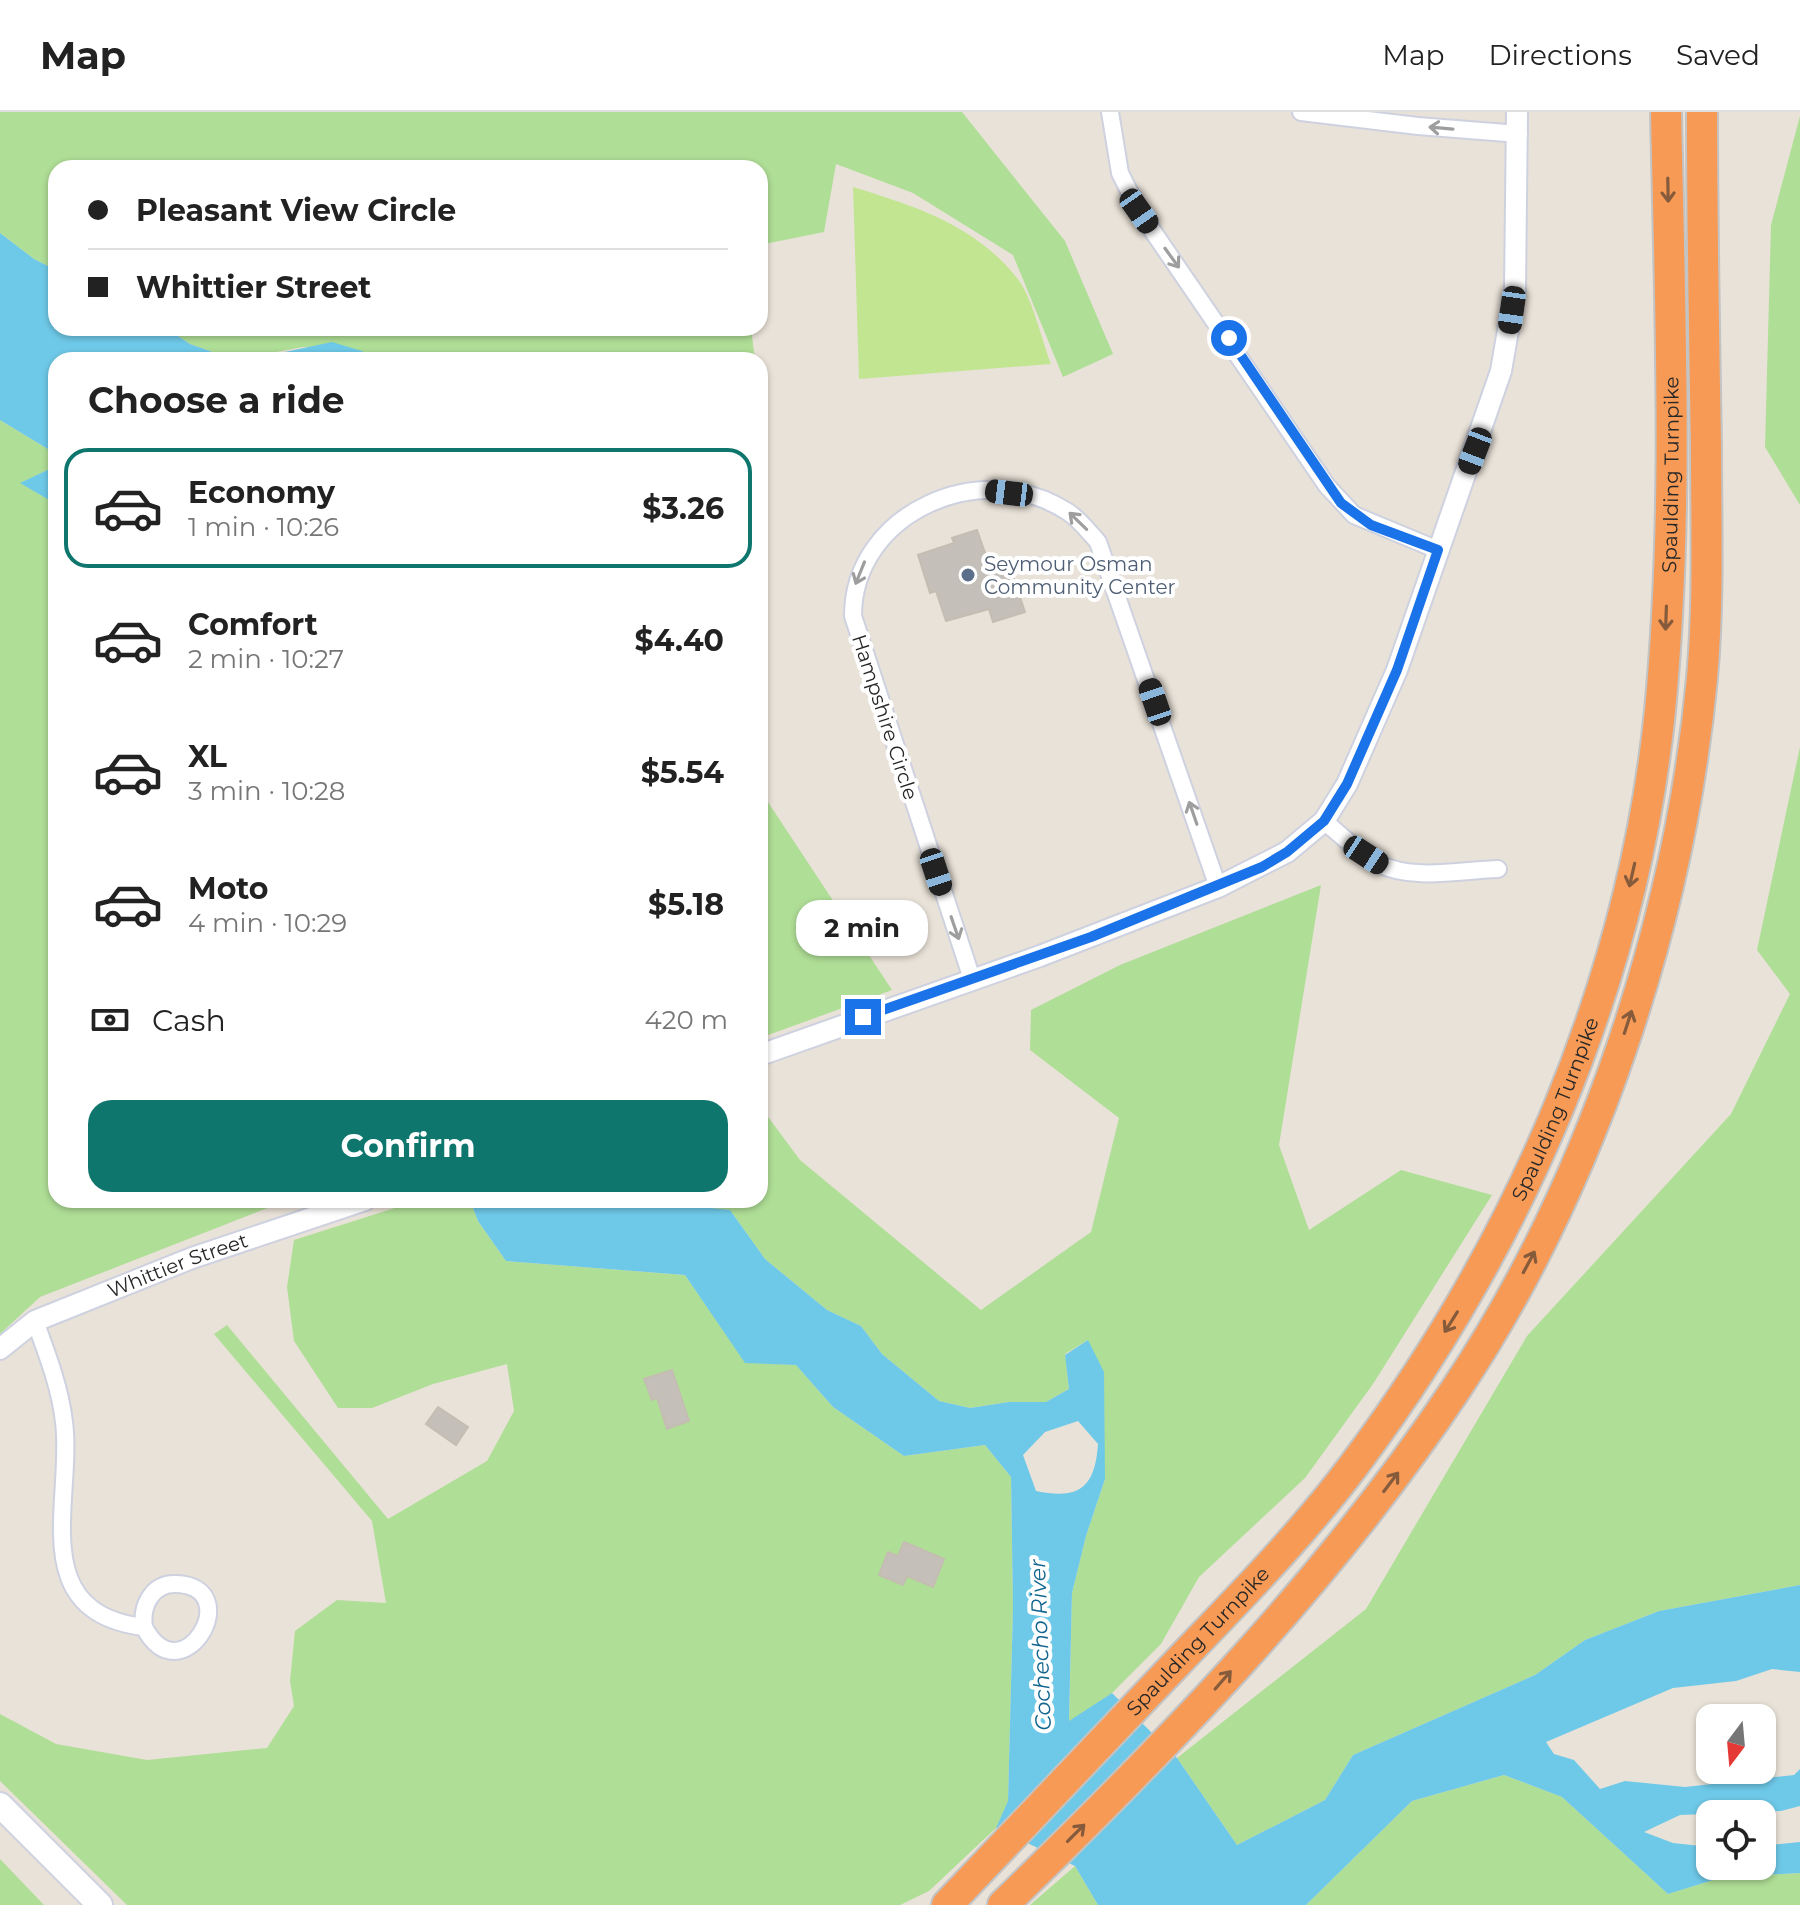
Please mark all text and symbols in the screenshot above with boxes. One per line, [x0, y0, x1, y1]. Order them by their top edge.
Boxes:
text: Map [40, 32, 126, 79]
text: Map [1382, 38, 1444, 72]
text: Directions [1488, 38, 1632, 72]
text: Saved [1676, 38, 1760, 72]
one-way arrow [1428, 121, 1455, 136]
one-way arrow [1660, 176, 1675, 203]
car [1115, 184, 1163, 238]
text: Pleasant View Circle [136, 192, 456, 229]
one-way arrow [1164, 246, 1181, 268]
text: Whittier Street [136, 269, 371, 306]
car [1497, 285, 1527, 335]
route start [1211, 320, 1247, 356]
street label: Spaulding Turnpike [1657, 376, 1684, 573]
text: Choose a ride [88, 378, 345, 422]
car [1455, 424, 1495, 478]
icon: car [92, 472, 164, 544]
text: Economy [188, 474, 335, 511]
car [984, 478, 1034, 508]
text: $3.26 [642, 490, 724, 527]
text: 1 min · 10:26 [188, 511, 339, 543]
one-way arrow [1068, 512, 1088, 531]
place label: Seymour Osman Community Center [984, 552, 1176, 599]
one-way arrow [852, 560, 866, 585]
marker: Seymour Osman Community Center [959, 566, 977, 584]
icon: car [92, 604, 164, 676]
one-way arrow [1658, 604, 1673, 631]
text: Comfort [188, 606, 318, 643]
text: $4.40 [634, 622, 724, 659]
street label: Hampshire Circle [847, 631, 923, 803]
text: 2 min · 10:27 [188, 643, 344, 675]
car [1136, 675, 1174, 729]
icon: car [92, 736, 164, 808]
text: XL [188, 738, 227, 775]
text: $5.54 [641, 754, 724, 791]
text: 3 min · 10:28 [188, 775, 345, 807]
one-way arrow [1184, 801, 1199, 826]
car [1339, 832, 1393, 878]
car [917, 845, 955, 899]
one-way arrow [1624, 862, 1639, 888]
icon: car [92, 868, 164, 940]
text: Moto [188, 870, 269, 907]
text: $5.18 [648, 886, 724, 923]
callout: 2 min [797, 901, 929, 957]
text: 4 min · 10:29 [188, 907, 347, 939]
text: 2 min [824, 912, 900, 944]
one-way arrow [949, 915, 964, 940]
icon: cash [88, 998, 132, 1042]
route end [845, 999, 881, 1035]
text: Cash [152, 1002, 226, 1039]
text: 420 m [645, 1004, 728, 1036]
one-way arrow [1622, 1009, 1637, 1034]
street label: Spaulding Turnpike [1506, 1014, 1604, 1205]
button: Confirm [88, 1100, 728, 1192]
street label: Whittier Street [104, 1228, 251, 1303]
one-way arrow [1522, 1250, 1538, 1274]
one-way arrow [1443, 1310, 1459, 1333]
one-way arrow [1383, 1471, 1400, 1493]
water label: Cochecho River [1024, 1558, 1057, 1731]
street label: Spaulding Turnpike [1121, 1562, 1274, 1721]
one-way arrow [1214, 1670, 1232, 1691]
north arrow [1696, 1704, 1776, 1784]
map controls [1696, 1704, 1776, 1880]
button: locate [1696, 1800, 1776, 1880]
one-way arrow [1066, 1823, 1086, 1842]

